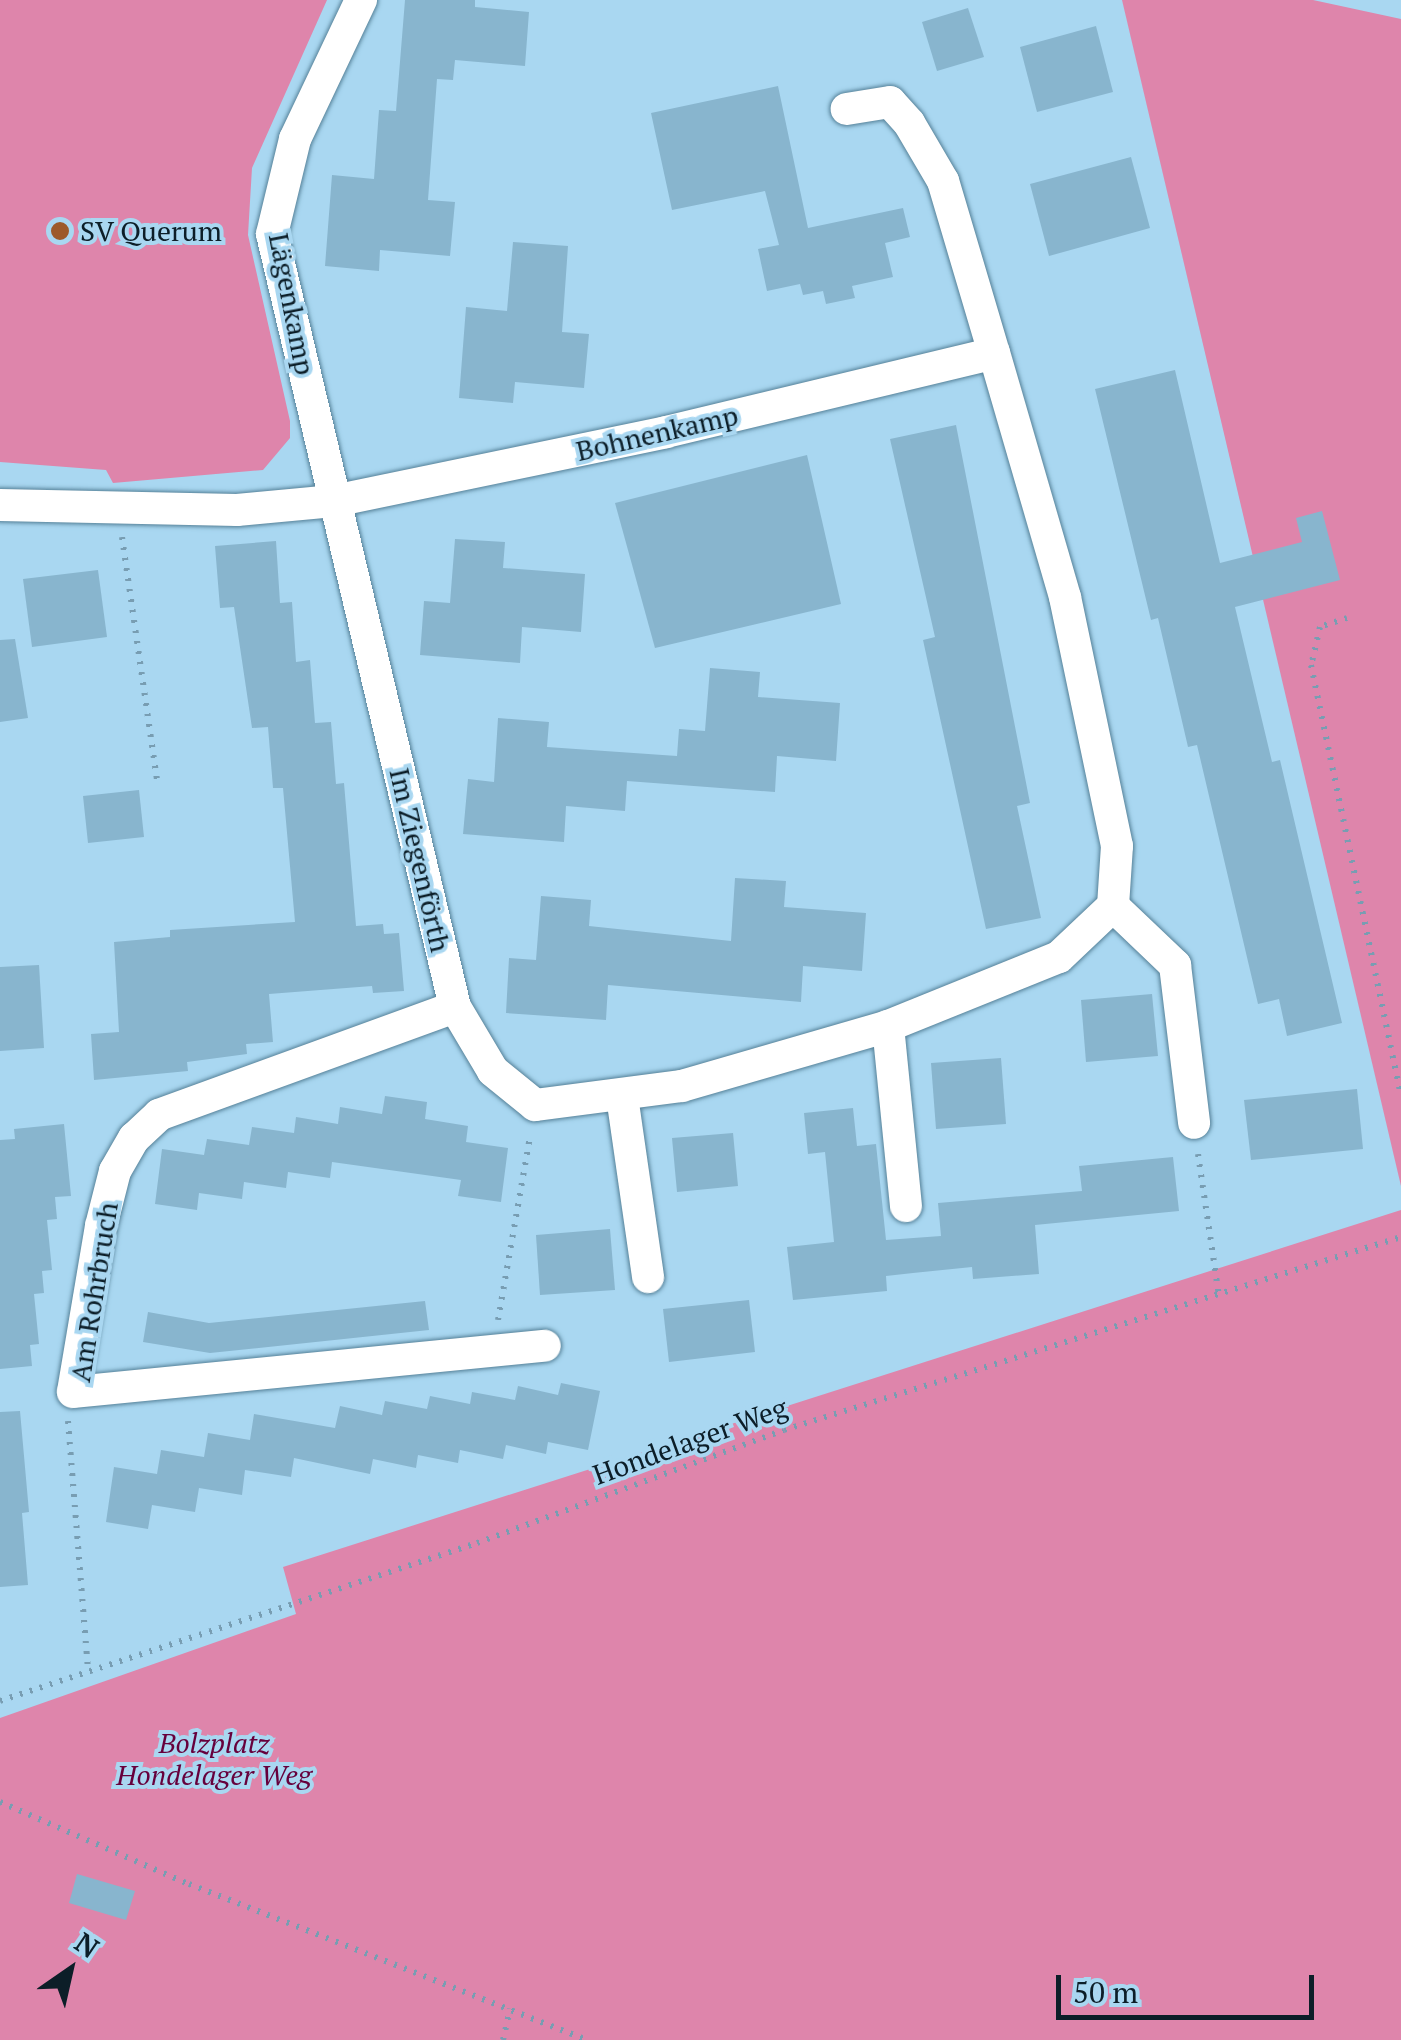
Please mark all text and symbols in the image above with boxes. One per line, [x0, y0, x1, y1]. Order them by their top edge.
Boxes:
place label: SV Querum [80, 214, 223, 248]
marker: SV Querum [49, 220, 71, 242]
street label: Lägenkamp [262, 230, 322, 378]
street label: Bohnenkamp [573, 398, 741, 468]
street label: Im Ziegenförth [382, 765, 458, 955]
street label: Am Rohrbruch [63, 1200, 125, 1384]
street label: Hondelager Weg [588, 1390, 792, 1492]
park label: Bolzplatz Hondelager Weg [116, 1726, 312, 1792]
north arrow [20, 1920, 120, 2020]
text: N [68, 1923, 106, 1966]
scale bar [1061, 1955, 1318, 2017]
text: 50 m [1073, 1972, 1138, 2012]

